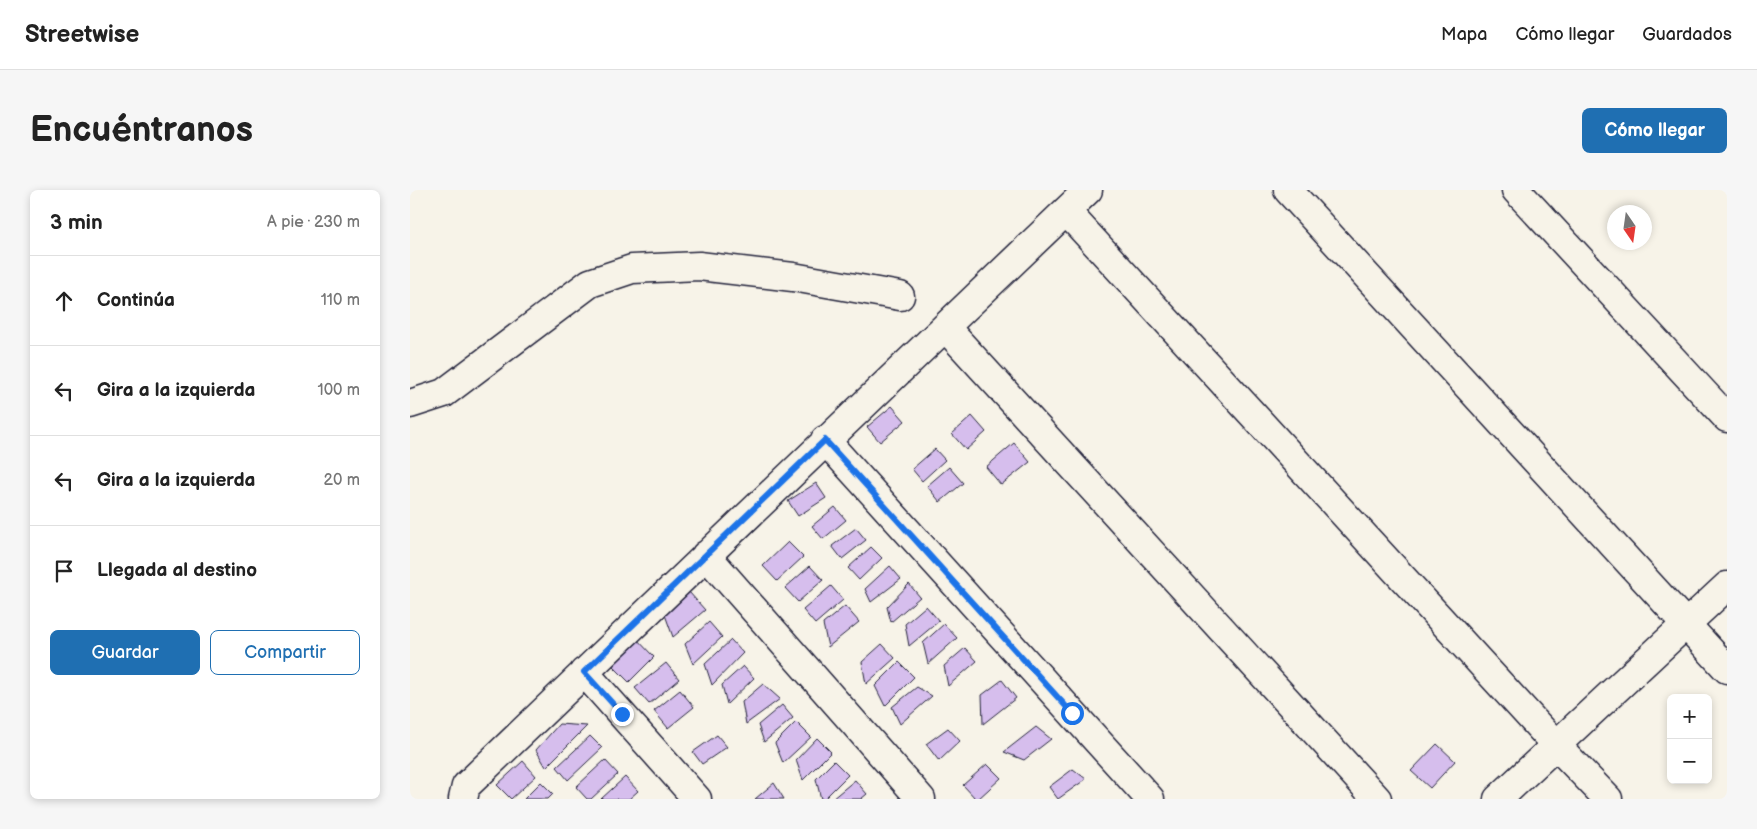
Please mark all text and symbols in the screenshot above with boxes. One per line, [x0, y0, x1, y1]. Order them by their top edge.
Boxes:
text: Streetwise [25, 20, 139, 49]
text: Mapa [1441, 24, 1487, 45]
text: Cómo llegar [1515, 24, 1614, 45]
text: Guardados [1642, 24, 1732, 45]
button: Cómo llegar [1582, 108, 1727, 153]
text: Encuéntranos [30, 109, 253, 152]
north arrow [1607, 205, 1652, 250]
text: 3 min [50, 210, 103, 235]
text: A pie · 230 m [267, 213, 360, 232]
icon: ahead [50, 287, 78, 315]
text: Continúa [97, 289, 175, 312]
text: 110 m [321, 291, 360, 310]
icon: left [50, 377, 78, 405]
text: Gira a la izquierda [97, 379, 255, 402]
text: 100 m [317, 381, 360, 400]
icon: left [50, 467, 78, 495]
text: Gira a la izquierda [97, 469, 255, 492]
text: 20 m [324, 471, 360, 490]
icon: arrive [50, 557, 78, 585]
text: Llegada al destino [97, 559, 257, 582]
button: Guardar [50, 630, 200, 675]
button: Compartir [210, 630, 360, 675]
map controls [1667, 694, 1712, 784]
button: + [1667, 694, 1712, 739]
route start [1061, 702, 1084, 725]
route end [611, 703, 634, 726]
button: − [1667, 739, 1712, 784]

